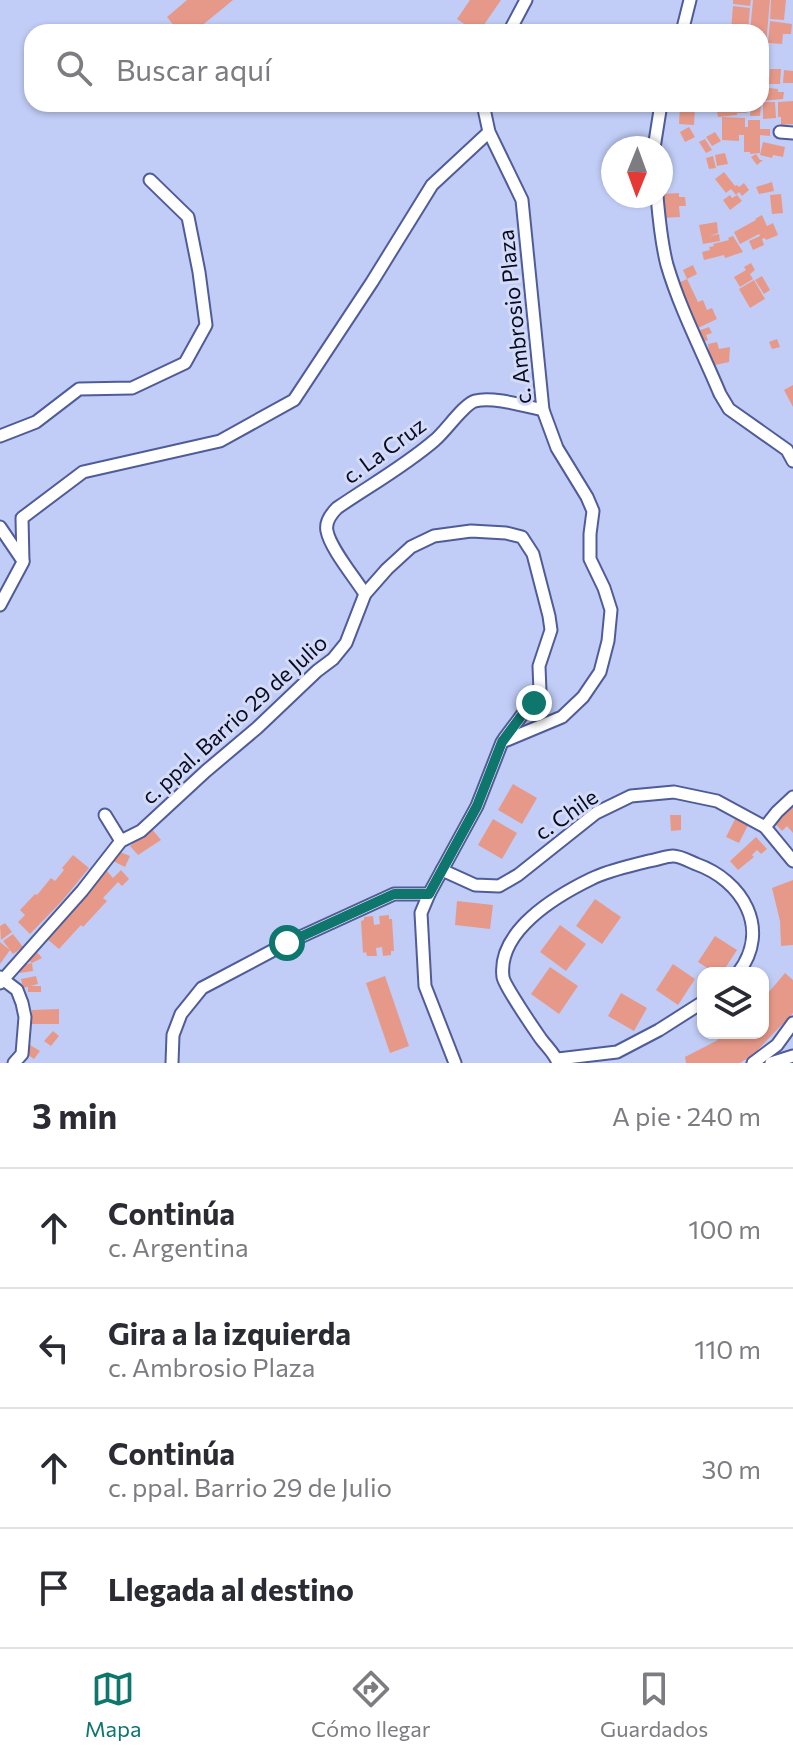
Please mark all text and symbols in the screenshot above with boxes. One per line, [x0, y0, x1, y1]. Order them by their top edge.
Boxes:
search box [24, 24, 769, 112]
icon: search [52, 46, 96, 90]
text: Buscar aquí [116, 50, 272, 87]
north arrow [601, 136, 673, 208]
street label: c. Ambrosio Plaza [491, 228, 537, 406]
street label: c. La Cruz [337, 411, 431, 489]
street label: c. ppal. Barrio 29 de Julio [136, 629, 332, 809]
route end [516, 685, 552, 721]
street label: c. Chile [529, 783, 603, 845]
route start [269, 925, 305, 961]
map controls [697, 967, 769, 1039]
button: layers [697, 967, 769, 1039]
text: 3 min [32, 1094, 117, 1136]
text: A pie · 240 m [612, 1100, 761, 1131]
text: Continúa [108, 1194, 235, 1231]
icon: ahead [32, 1206, 76, 1250]
text: 100 m [688, 1213, 761, 1244]
text: c. Argentina [108, 1231, 249, 1262]
text: Gira a la izquierda [108, 1314, 351, 1351]
icon: left [32, 1326, 76, 1370]
text: 110 m [694, 1333, 761, 1364]
text: c. Ambrosio Plaza [108, 1351, 315, 1382]
text: Continúa [108, 1434, 235, 1471]
icon: ahead [32, 1446, 76, 1490]
text: 30 m [702, 1453, 761, 1484]
text: c. ppal. Barrio 29 de Julio [108, 1471, 392, 1502]
icon: arrive [32, 1566, 76, 1610]
text: Llegada al destino [108, 1570, 354, 1607]
tab: Mapa [85, 1667, 142, 1742]
tab: Cómo llegar [311, 1667, 431, 1742]
tab: Guardados [600, 1667, 708, 1742]

